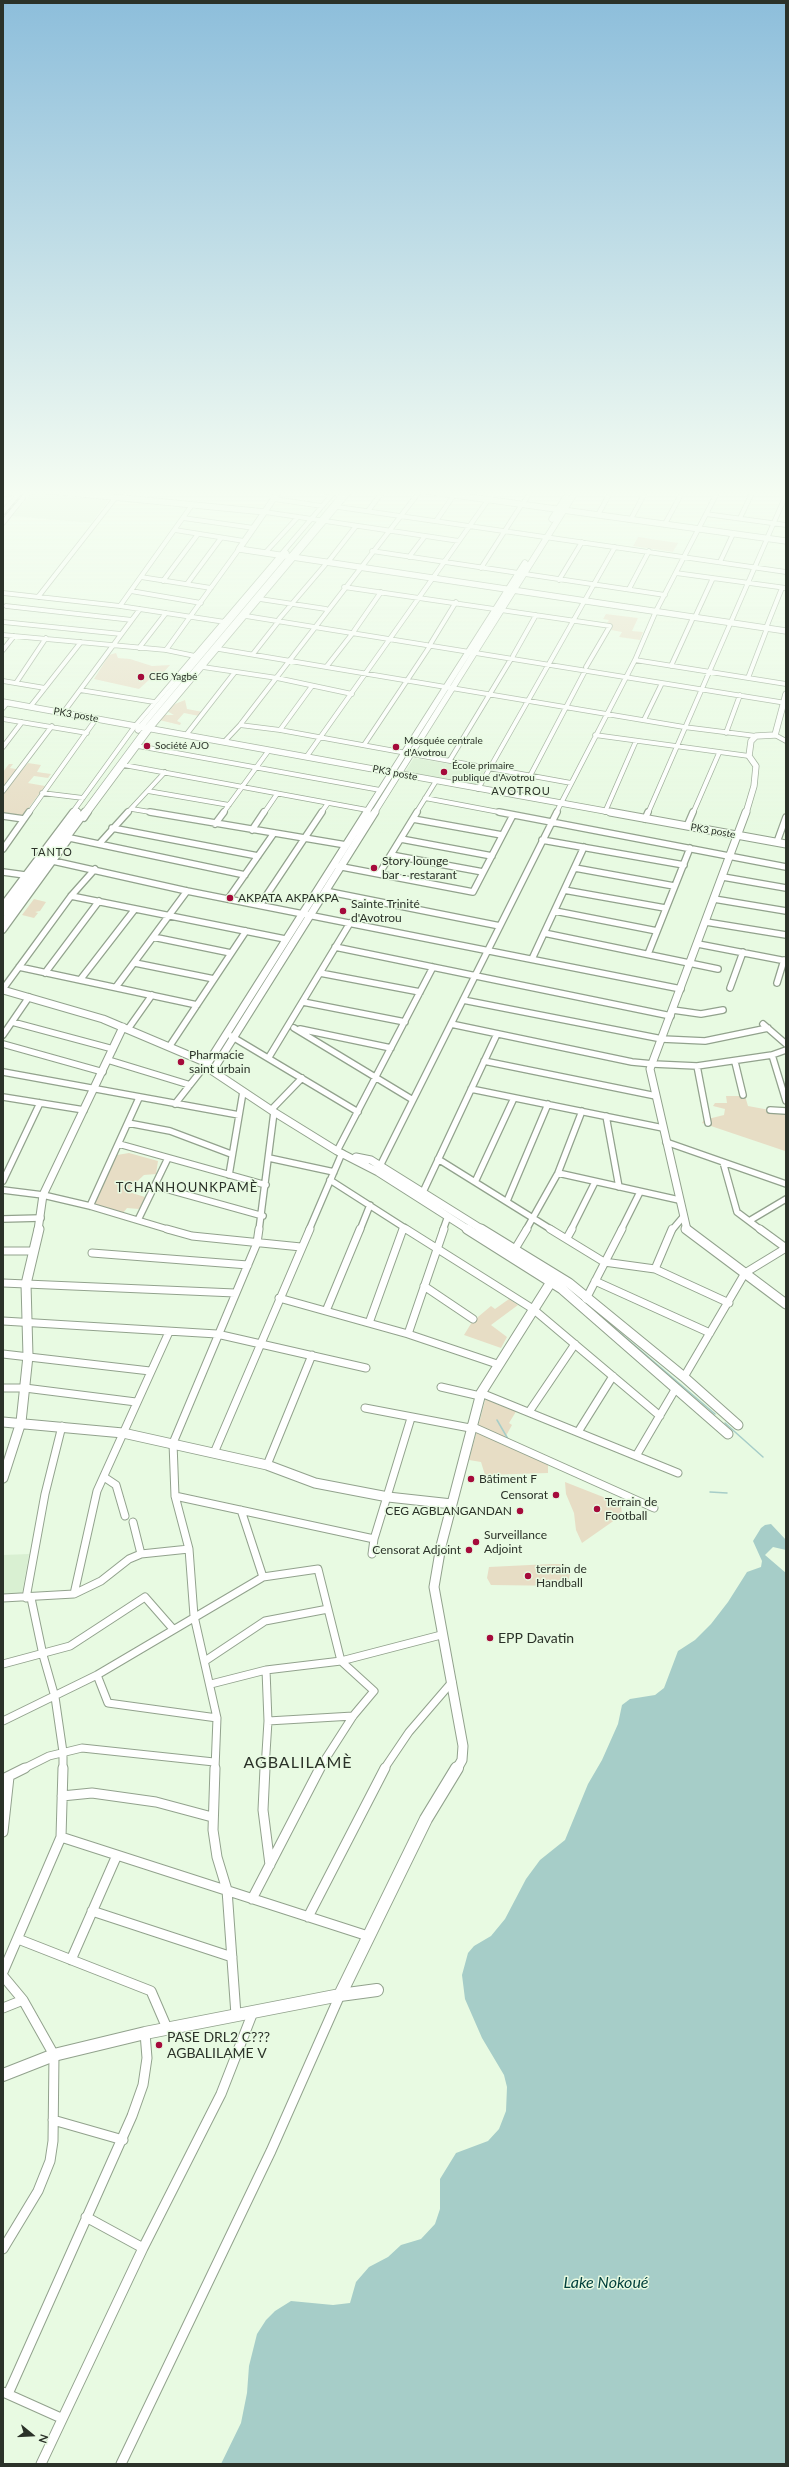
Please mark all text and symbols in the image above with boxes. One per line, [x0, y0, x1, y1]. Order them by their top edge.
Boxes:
place label: CEG Yagbé [149, 671, 197, 683]
marker: CEG Yagbé [136, 672, 146, 682]
street label: PK3 poste [53, 705, 99, 725]
place label: Mosquée centrale d'Avotrou [404, 735, 483, 758]
place label: Société AJO [155, 740, 209, 752]
marker: Société AJO [142, 741, 152, 751]
marker: Mosquée centrale d'Avotrou [391, 742, 401, 752]
place label: École primaire publique d'Avotrou [452, 760, 535, 784]
street label: PK3 poste [372, 763, 418, 783]
marker: École primaire publique d'Avotrou [439, 767, 449, 777]
district label: AVOTROU [491, 784, 551, 798]
street label: PK3 poste [690, 821, 736, 841]
district label: TANTO [31, 845, 73, 859]
place label: Story lounge bar - restarant [382, 854, 457, 882]
marker: Story lounge bar - restarant [369, 863, 379, 873]
place label: AKPATA AKPAKPA [238, 891, 339, 905]
marker: AKPATA AKPAKPA [225, 893, 235, 903]
place label: Sainte Trinité d'Avotrou [351, 897, 420, 925]
marker: Sainte Trinité d'Avotrou [338, 906, 348, 916]
place label: Pharmacie saint urbain [189, 1048, 250, 1076]
marker: Pharmacie saint urbain [176, 1057, 186, 1067]
district label: TCHANHOUNKPAMÈ [116, 1180, 258, 1196]
place label: Bâtiment F [479, 1472, 537, 1486]
marker: Bâtiment F [466, 1474, 476, 1484]
place label: Censorat [501, 1488, 548, 1502]
marker: Censorat [551, 1490, 561, 1500]
place label: Terrain de Football [605, 1495, 657, 1523]
place label: CEG AGBLANGANDAN [385, 1504, 512, 1518]
marker: Terrain de Football [592, 1504, 602, 1514]
marker: CEG AGBLANGANDAN [515, 1506, 525, 1516]
place label: Surveillance Adjoint [484, 1528, 547, 1556]
marker: Surveillance Adjoint [471, 1537, 481, 1547]
place label: Censorat Adjoint [372, 1543, 461, 1557]
marker: Censorat Adjoint [464, 1545, 474, 1555]
place label: terrain de Handball [536, 1562, 587, 1590]
marker: terrain de Handball [523, 1571, 533, 1581]
place label: EPP Davatin [498, 1630, 574, 1646]
marker: EPP Davatin [485, 1633, 495, 1643]
district label: AGBALILAMÈ [243, 1753, 353, 1773]
place label: PASE DRL2 C??? AGBALILAME V [167, 2029, 270, 2062]
marker: PASE DRL2 C??? AGBALILAME V [154, 2040, 164, 2050]
water label: Lake Nokoué [563, 2273, 649, 2293]
north arrow [12, 2415, 52, 2455]
text: N [36, 2433, 51, 2445]

